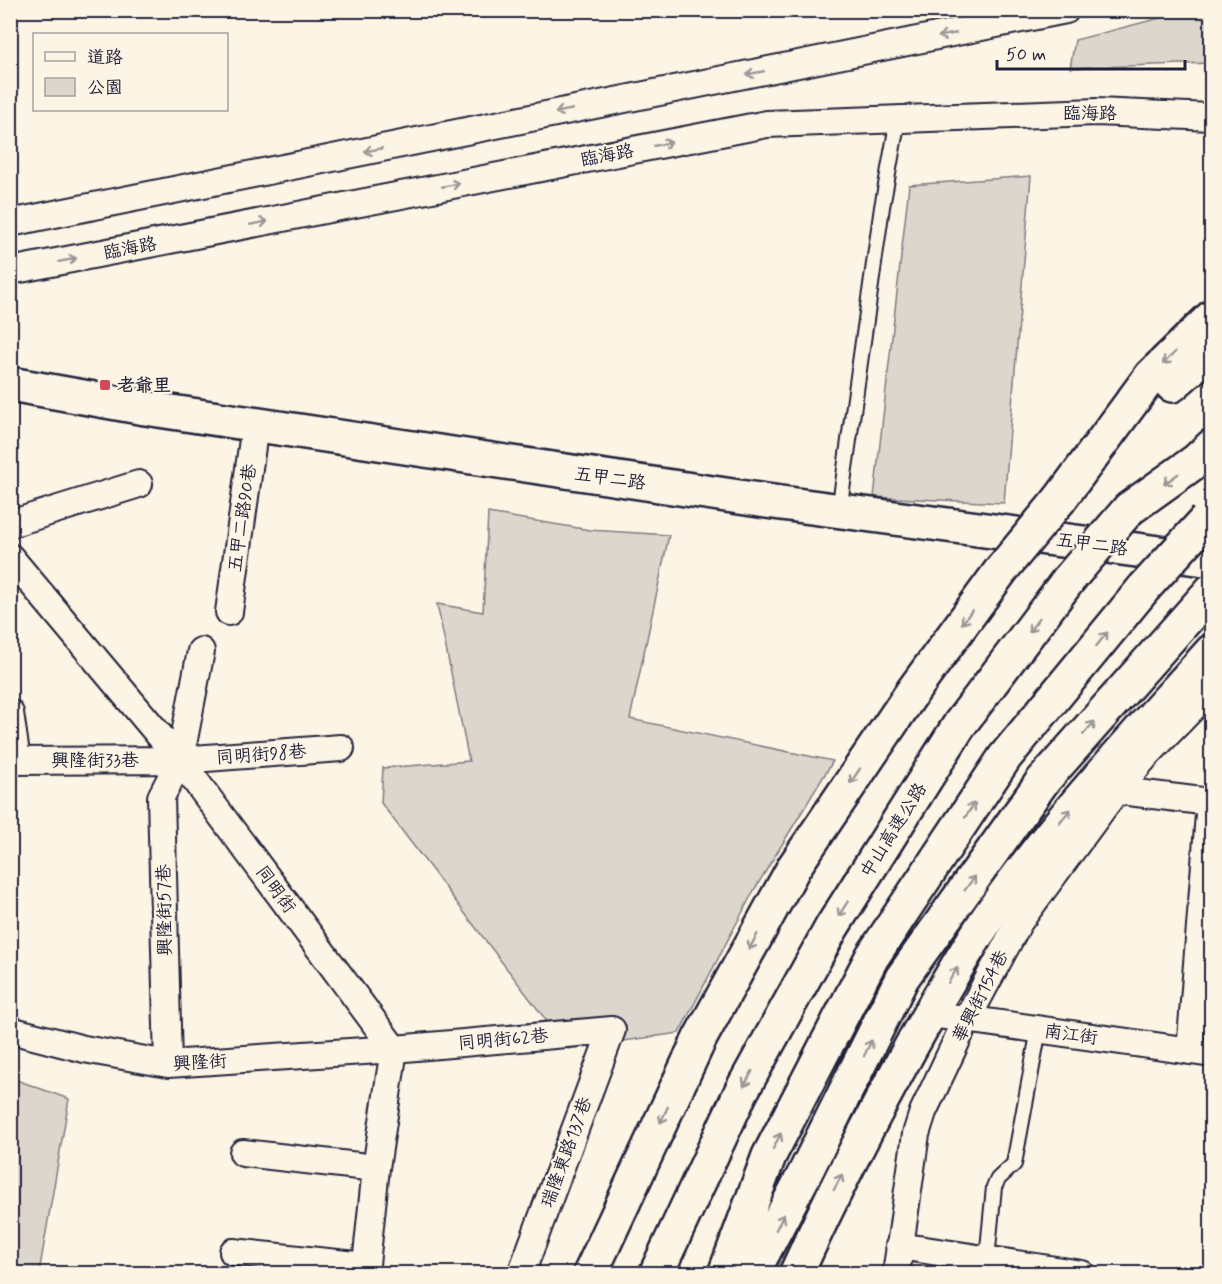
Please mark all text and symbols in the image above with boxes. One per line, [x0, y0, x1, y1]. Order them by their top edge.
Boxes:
one-way arrow [937, 29, 956, 41]
legend [33, 33, 228, 111]
scale bar [997, 33, 1184, 71]
text: 50 m [1006, 43, 1046, 67]
text: 道路 [87, 46, 123, 70]
one-way arrow [746, 68, 766, 79]
text: 公園 [87, 76, 123, 100]
street label: 臨海路 [1063, 102, 1117, 126]
one-way arrow [555, 106, 574, 117]
one-way arrow [652, 138, 672, 149]
street label: 臨海路 [578, 139, 636, 173]
one-way arrow [364, 145, 383, 156]
one-way arrow [440, 179, 460, 190]
one-way arrow [249, 217, 269, 228]
street label: 臨海路 [101, 232, 159, 266]
one-way arrow [58, 254, 77, 265]
one-way arrow [1162, 351, 1177, 365]
place label: 老爺里 [117, 374, 171, 398]
marker: 老爺里 [98, 378, 112, 392]
street label: 五甲二路90巷 [224, 462, 262, 574]
street label: 五甲二路 [573, 462, 647, 496]
one-way arrow [1164, 472, 1180, 485]
street label: 五甲二路 [1055, 528, 1129, 562]
one-way arrow [961, 608, 974, 624]
one-way arrow [1028, 617, 1041, 633]
one-way arrow [1095, 631, 1108, 647]
one-way arrow [1082, 721, 1096, 736]
street label: 同明街98巷 [215, 740, 307, 770]
street label: 興隆街33巷 [51, 749, 139, 773]
one-way arrow [849, 767, 861, 784]
street label: 中山高速公路 [855, 778, 933, 883]
one-way arrow [964, 802, 976, 818]
one-way arrow [1059, 808, 1072, 824]
street label: 同明街 [250, 861, 301, 918]
street label: 興隆街57巷 [152, 864, 178, 956]
one-way arrow [964, 875, 976, 891]
one-way arrow [837, 900, 849, 917]
one-way arrow [747, 932, 758, 950]
street label: 華興街154巷 [947, 946, 1014, 1047]
one-way arrow [947, 967, 959, 984]
street label: 南江街 [1042, 1019, 1099, 1051]
street label: 同明街62巷 [457, 1024, 549, 1056]
one-way arrow [862, 1039, 874, 1057]
street label: 興隆街 [172, 1050, 228, 1076]
one-way arrow [742, 1070, 754, 1087]
street label: 瑞隆東路137巷 [536, 1094, 598, 1211]
one-way arrow [658, 1106, 669, 1124]
one-way arrow [771, 1133, 783, 1150]
one-way arrow [833, 1174, 844, 1192]
one-way arrow [775, 1213, 786, 1231]

